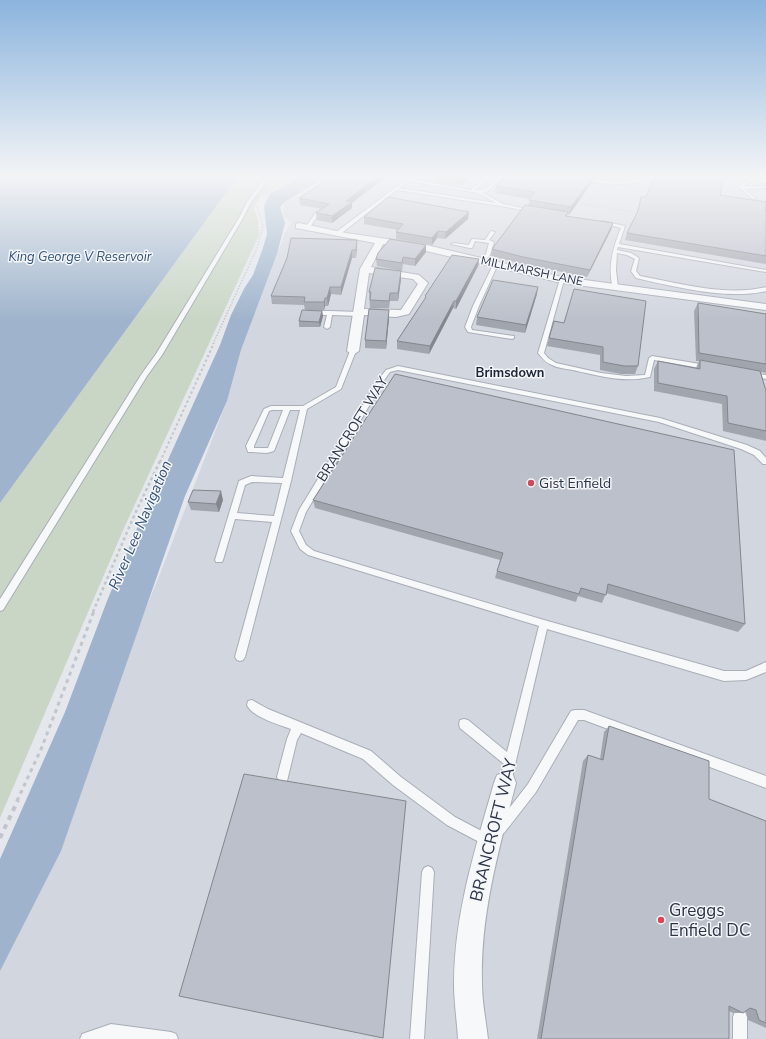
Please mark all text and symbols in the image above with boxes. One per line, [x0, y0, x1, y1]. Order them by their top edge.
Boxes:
water label: King George V Reservoir [9, 248, 152, 266]
street label: MILLMARSH LANE [480, 252, 584, 290]
district label: Brimsdown [476, 364, 544, 382]
street label: BRANCROFT WAY [312, 373, 393, 485]
water label: River Lee Navigation [104, 457, 176, 593]
place label: Gist Enfield [539, 474, 611, 493]
marker: Gist Enfield [526, 478, 536, 488]
street label: BRANCROFT WAY [465, 755, 523, 904]
place label: Greggs Enfield DC [669, 899, 750, 942]
marker: Greggs Enfield DC [656, 915, 666, 925]

